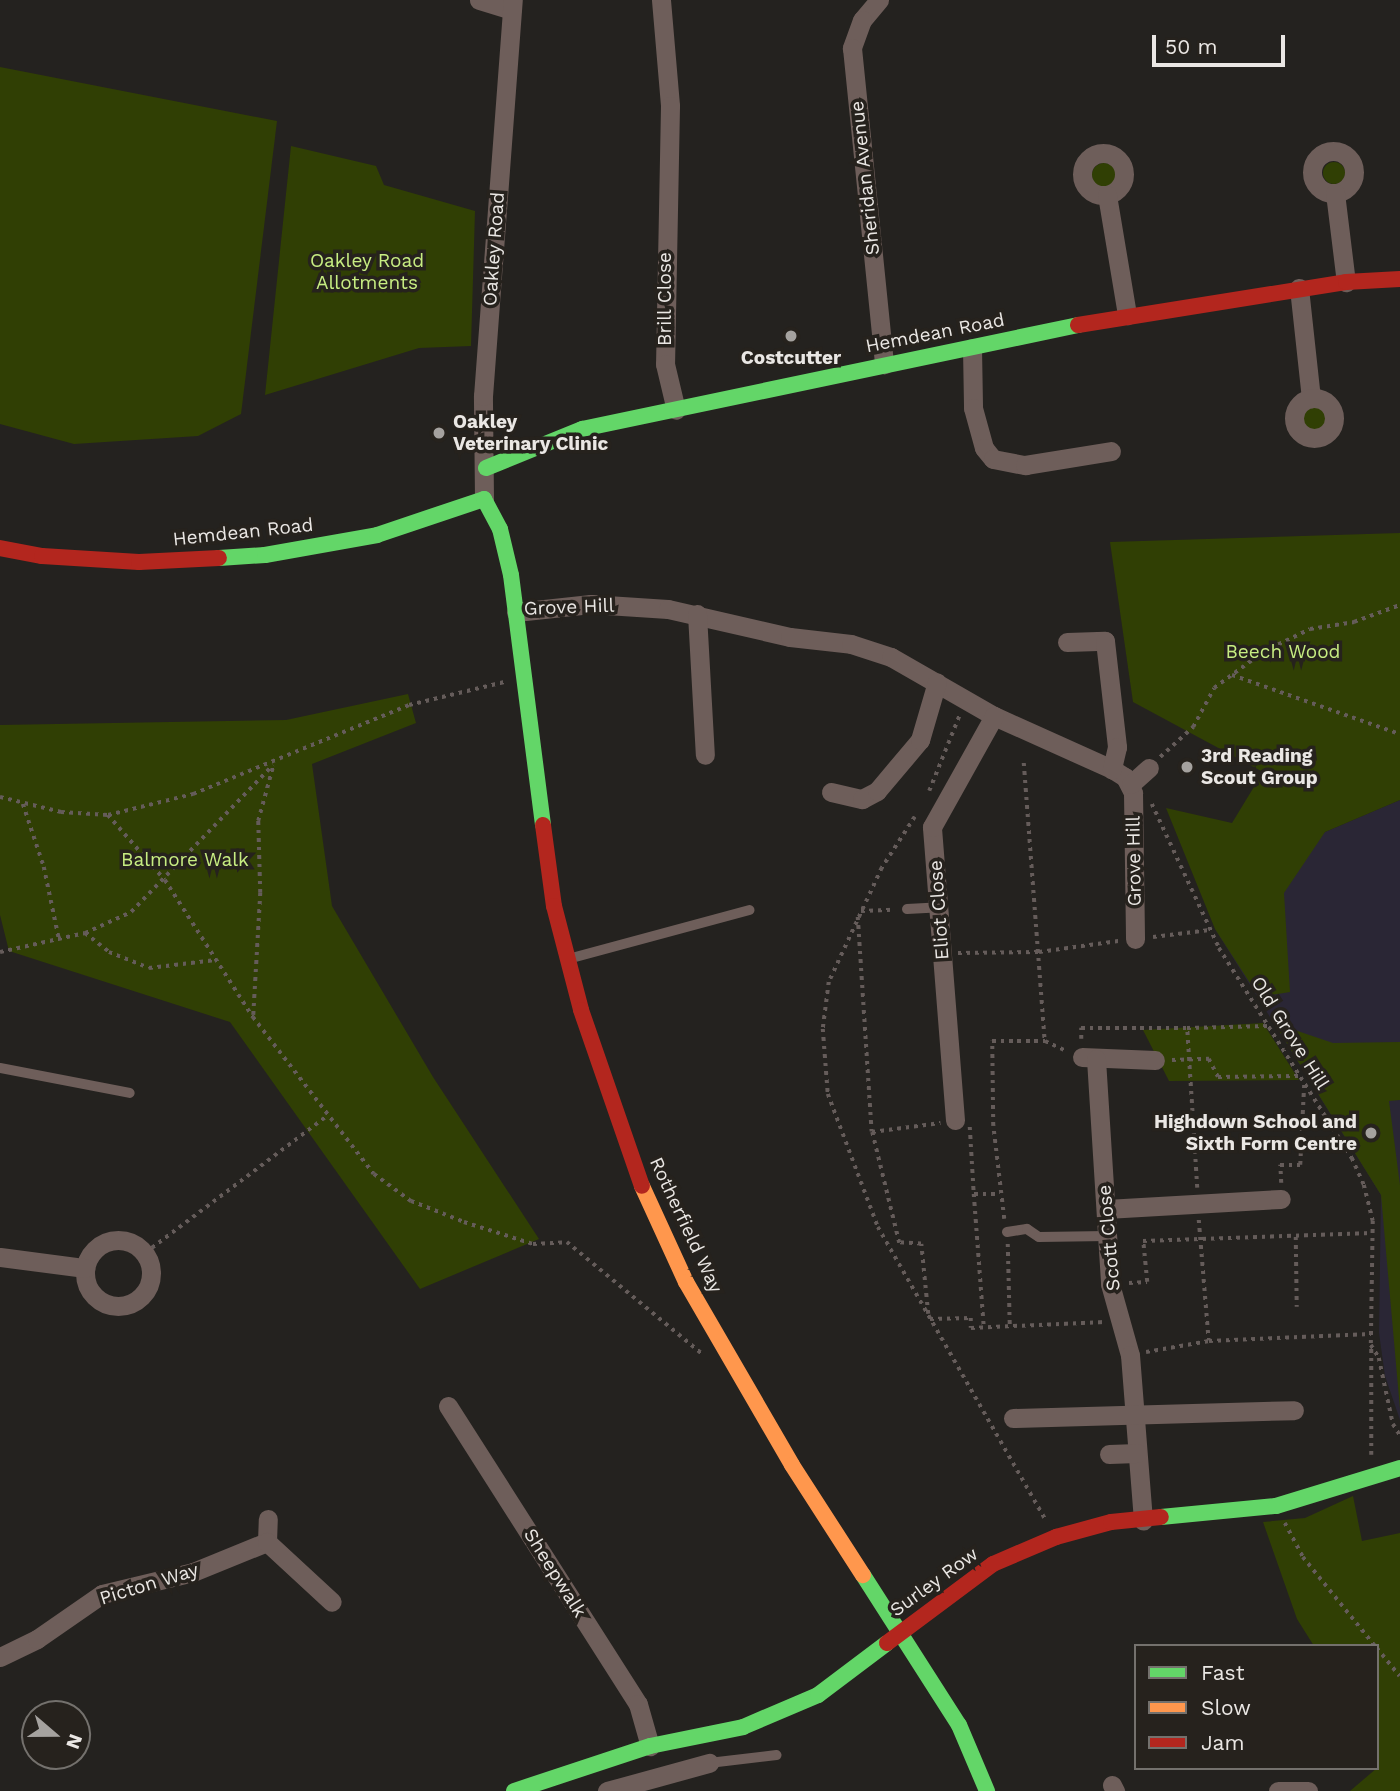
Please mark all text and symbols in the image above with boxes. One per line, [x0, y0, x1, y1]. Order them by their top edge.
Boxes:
scale bar [1155, 21, 1288, 65]
text: 50 m [1165, 34, 1217, 59]
street label: Sheridan Avenue [846, 99, 884, 257]
street label: Oakley Road [479, 191, 509, 307]
park label: Oakley Road Allotments [310, 250, 424, 294]
street label: Brill Close [654, 252, 676, 346]
street label: Hemdean Road [864, 308, 1006, 358]
marker: Costcutter [783, 328, 799, 344]
place label: Costcutter [741, 347, 841, 369]
place label: Oakley Veterinary Clinic [453, 411, 609, 455]
marker: Oakley Veterinary Clinic [431, 425, 447, 441]
street label: Hemdean Road [172, 513, 314, 551]
street label: Grove Hill [523, 594, 615, 620]
park label: Beech Wood [1225, 641, 1341, 663]
place label: 3rd Reading Scout Group [1201, 745, 1318, 789]
marker: 3rd Reading Scout Group [1179, 759, 1195, 775]
street label: Grove Hill [1122, 816, 1146, 906]
park label: Balmore Walk [121, 849, 249, 871]
street label: Eliot Close [924, 859, 954, 961]
street label: Old Grove Hill [1246, 972, 1334, 1094]
place label: Highdown School and Sixth Form Centre [1154, 1111, 1357, 1155]
marker: Highdown School and Sixth Form Centre [1363, 1125, 1379, 1141]
street label: Rotherfield Way [645, 1153, 727, 1297]
street label: Scott Close [1093, 1184, 1125, 1292]
street label: Sheepwalk [519, 1524, 591, 1622]
street label: Surley Row [885, 1542, 983, 1622]
street label: Picton Way [97, 1558, 201, 1610]
legend [1134, 1644, 1379, 1770]
text: Fast [1201, 1660, 1245, 1685]
text: Slow [1201, 1695, 1251, 1720]
north arrow [21, 1700, 91, 1770]
text: Jam [1201, 1730, 1244, 1755]
text: N [61, 1731, 88, 1752]

